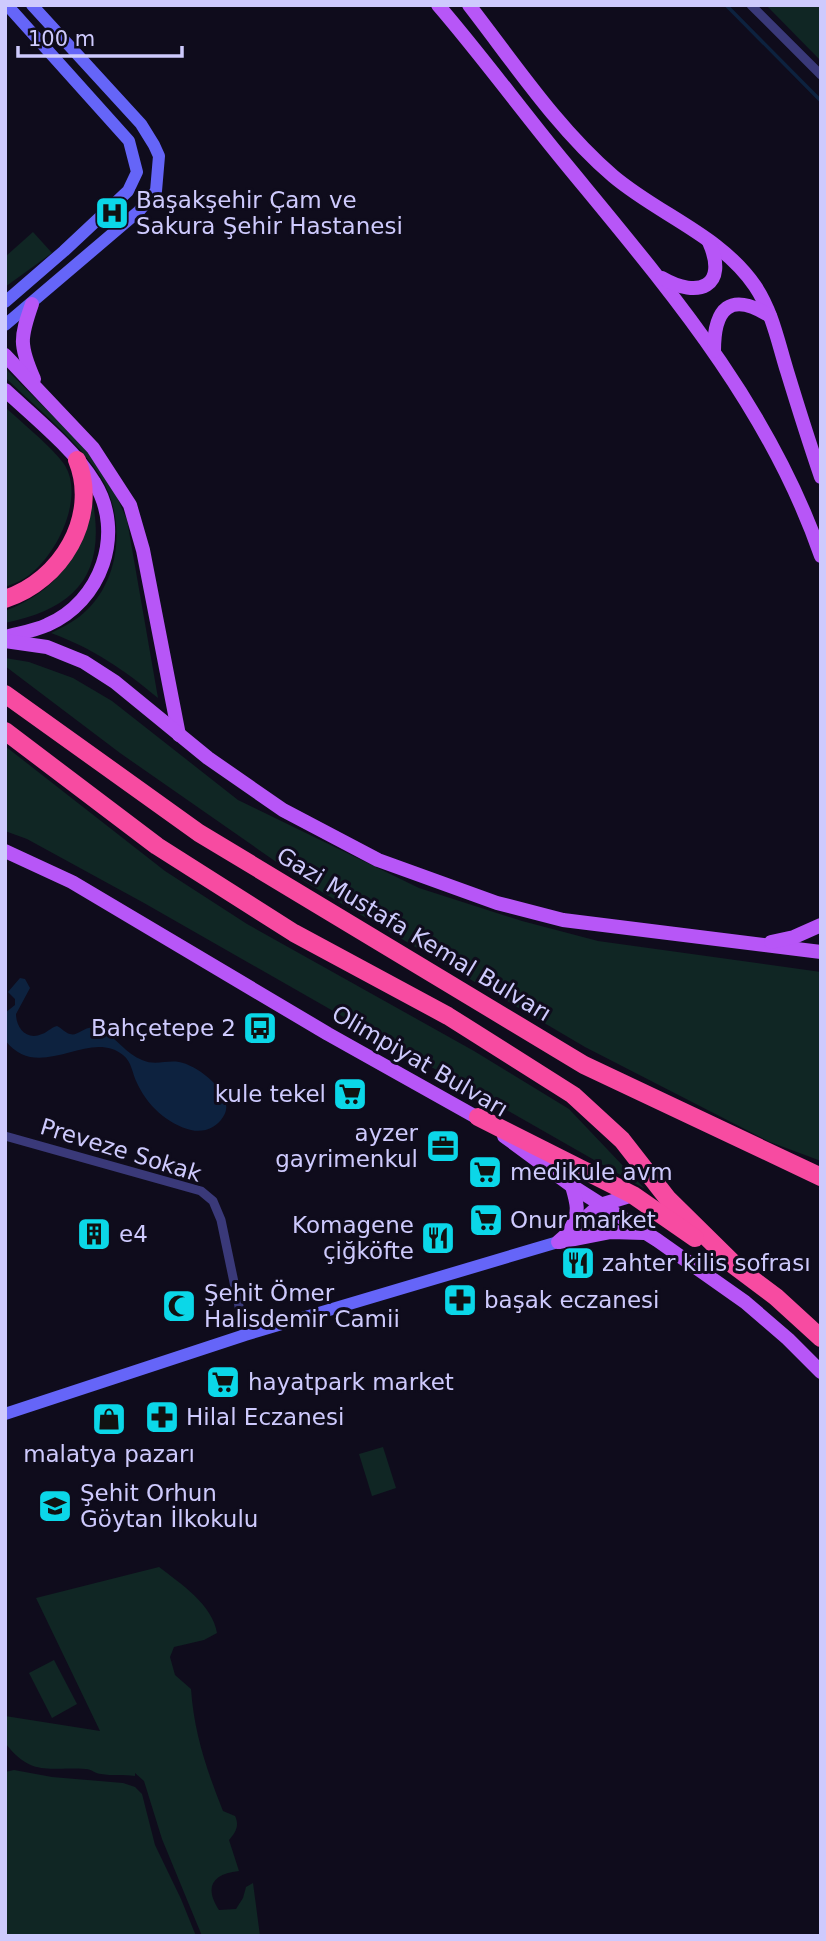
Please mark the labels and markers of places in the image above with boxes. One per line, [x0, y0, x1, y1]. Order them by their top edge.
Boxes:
place label: Başakşehir Çam ve Sakura Şehir Hastanesi [136, 187, 403, 239]
hospital icon: Başakşehir Çam ve Sakura Şehir Hastanesi [93, 194, 131, 232]
bus stop icon: Bahçetepe 2 [241, 1009, 279, 1047]
place label: Bahçetepe 2 [91, 1015, 236, 1041]
supermarket icon: kule tekel [331, 1075, 369, 1113]
place label: kule tekel [215, 1081, 326, 1107]
place label: ayzer gayrimenkul [275, 1120, 419, 1172]
office icon: ayzer gayrimenkul [424, 1127, 462, 1165]
supermarket icon: medikule avm [466, 1153, 504, 1191]
place label: medikule avm [510, 1159, 673, 1185]
supermarket icon: Onur market [467, 1201, 505, 1239]
place label: Onur market [510, 1207, 656, 1233]
place label: Komagene çiğköfte [292, 1212, 414, 1264]
building icon: e4 [75, 1215, 113, 1253]
restaurant icon: Komagene çiğköfte [419, 1219, 457, 1257]
place label: e4 [119, 1221, 148, 1247]
restaurant icon: zahter kilis sofrası [559, 1244, 597, 1282]
place label: zahter kilis sofrası [602, 1250, 811, 1276]
place label: Şehit Ömer Halisdemir Camii [204, 1279, 400, 1332]
pharmacy icon: başak eczanesi [441, 1281, 479, 1319]
mosque icon: Şehit Ömer Halisdemir Camii [160, 1287, 198, 1325]
place label: başak eczanesi [484, 1287, 659, 1313]
supermarket icon: hayatpark market [204, 1363, 242, 1401]
place label: hayatpark market [248, 1369, 454, 1395]
pharmacy icon: Hilal Eczanesi [143, 1398, 181, 1436]
shop icon: malatya pazarı [90, 1400, 128, 1438]
place label: Hilal Eczanesi [186, 1404, 344, 1430]
place label: malatya pazarı [23, 1441, 195, 1467]
place label: Şehit Orhun Göytan İlkokulu [80, 1480, 258, 1532]
school or university icon: Şehit Orhun Göytan İlkokulu [36, 1487, 74, 1525]

